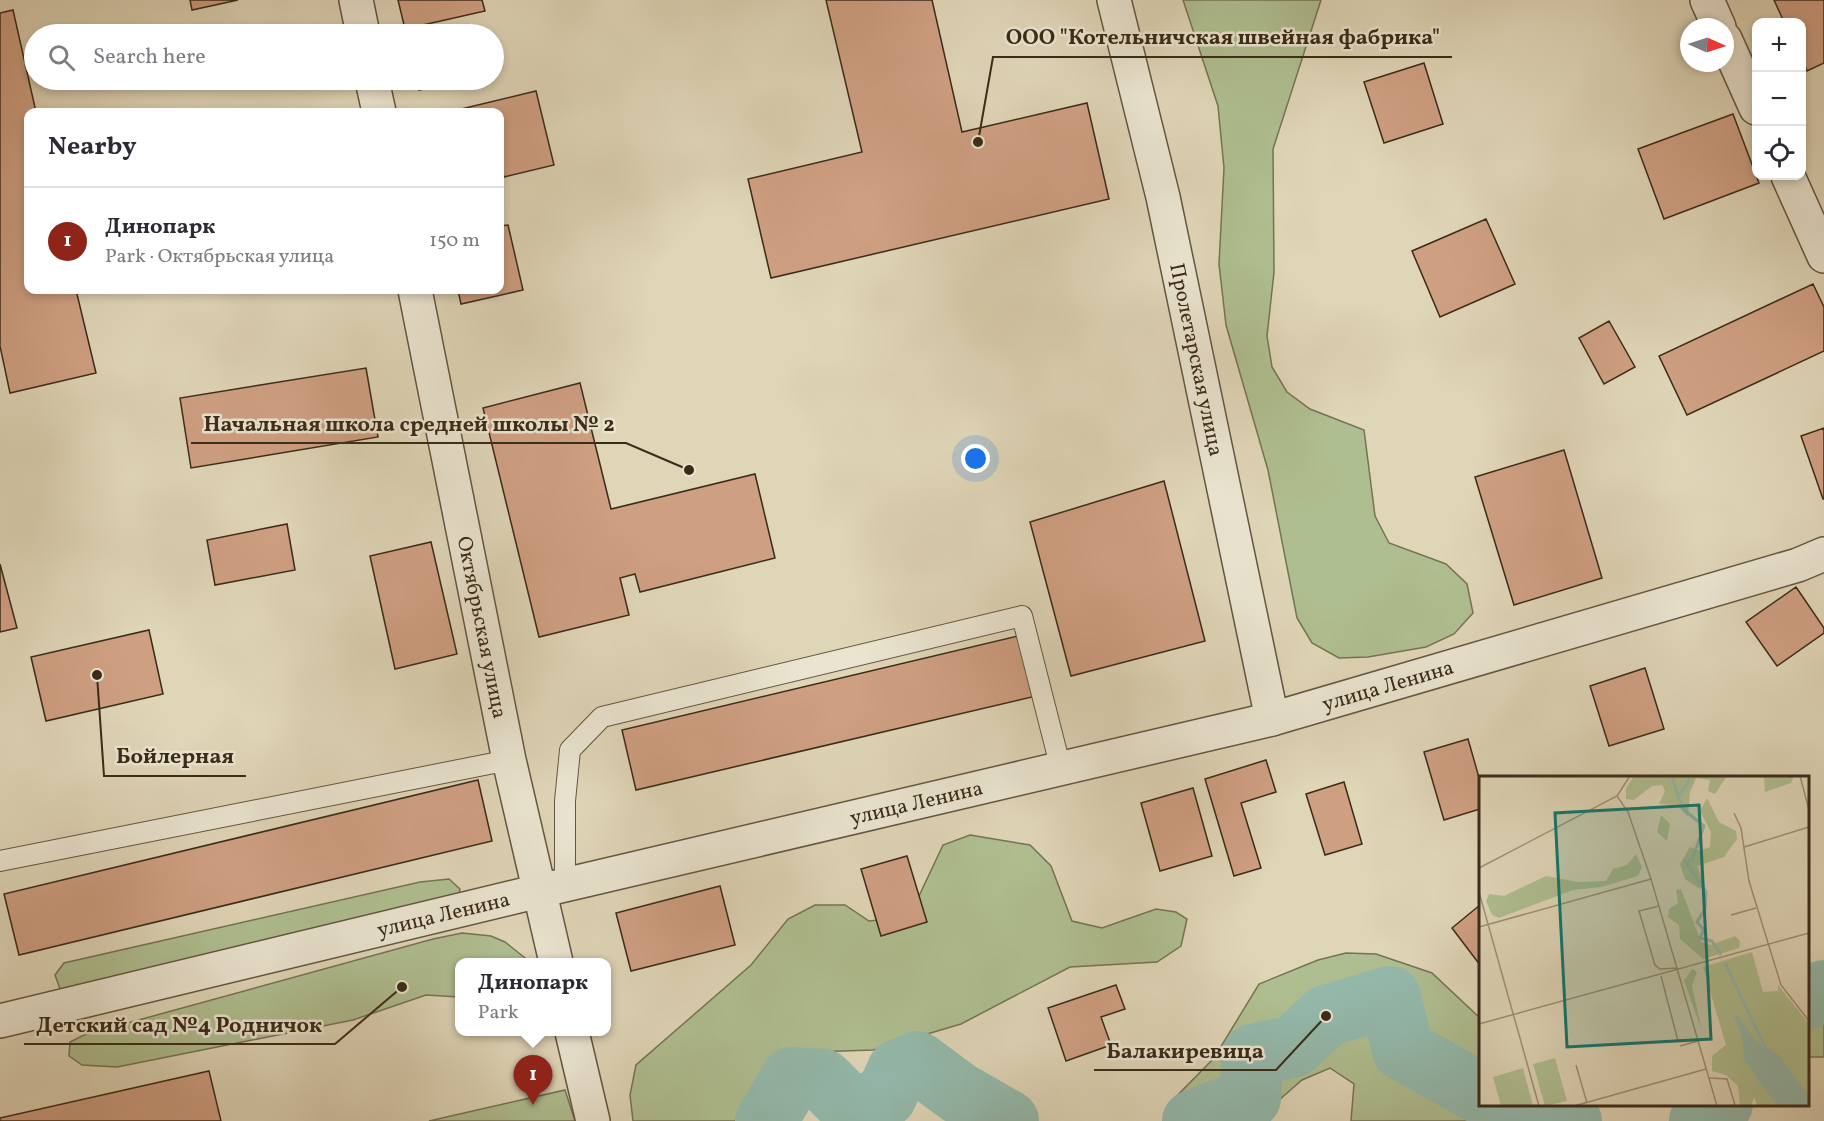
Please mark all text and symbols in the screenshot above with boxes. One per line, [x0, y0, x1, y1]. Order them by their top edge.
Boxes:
callout: ООО "Котельничская швейная фабрика" [993, 17, 1452, 57]
north arrow [1680, 18, 1734, 72]
map controls [1752, 18, 1806, 180]
button: + [1752, 18, 1806, 72]
text: ООО "Котельничская швейная фабрика" [1006, 23, 1440, 54]
search box [24, 24, 504, 90]
icon: search [45, 41, 78, 74]
text: Search here [93, 42, 206, 73]
button: − [1752, 72, 1806, 126]
button: locate [1752, 126, 1806, 180]
text: Nearby [48, 129, 137, 165]
text: Динопарк [105, 212, 215, 243]
text: 1 [63, 227, 72, 255]
text: 150 m [429, 227, 480, 255]
text: Park · Октябрьская улица [105, 243, 334, 271]
street label: Пролетарская улица [1161, 261, 1230, 459]
callout: Начальная школа средней школы № 2 [191, 403, 626, 443]
text: Начальная школа средней школы № 2 [203, 410, 615, 441]
your location [961, 444, 990, 473]
street label: Октябрьская улица [449, 534, 513, 721]
street label: улица Ленина [1319, 654, 1457, 720]
callout: Бойлерная [104, 736, 246, 776]
text: Бойлерная [116, 742, 234, 773]
street label: улица Ленина [847, 774, 986, 834]
inset map [1479, 776, 1809, 1106]
street label: улица Ленина [374, 886, 513, 946]
popup [455, 958, 611, 1036]
text: Динопарк [478, 968, 588, 999]
text: Park [478, 999, 519, 1027]
callout: Детский сад №4 Родничок [24, 1004, 335, 1044]
text: Детский сад №4 Родничок [36, 1011, 322, 1042]
callout: Балакиревица [1094, 1030, 1276, 1070]
text: Балакиревица [1106, 1037, 1264, 1068]
pin: 1 [514, 1056, 552, 1105]

